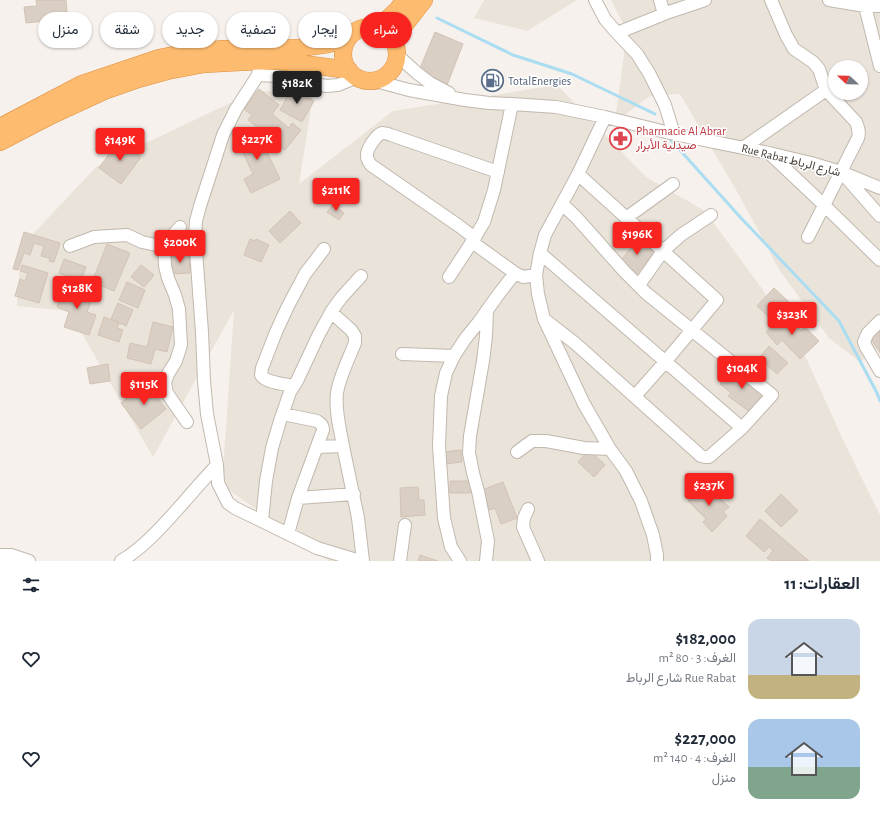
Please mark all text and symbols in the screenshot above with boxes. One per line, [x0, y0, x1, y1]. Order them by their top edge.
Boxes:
chip: منزل [38, 12, 92, 48]
chip: شقة [100, 12, 154, 48]
chip: جديد [162, 12, 218, 48]
chip: تصفية [226, 12, 290, 48]
chip: إيجار [298, 12, 352, 48]
chip: شراء [360, 12, 412, 48]
north arrow [828, 60, 868, 100]
map controls [828, 60, 868, 100]
fuel station icon: TotalEnergies [479, 68, 505, 94]
pin: $182K [269, 71, 325, 105]
place label: TotalEnergies [508, 75, 571, 87]
text: $182K [282, 77, 312, 90]
pharmacy icon: Pharmacie Al Abrar صيدلية الأبرار [608, 125, 634, 151]
place label: Pharmacie Al Abrar صيدلية الأبرار [635, 125, 726, 153]
pin: $227K [229, 127, 285, 161]
pin: $149K [92, 128, 148, 162]
text: $227K [241, 133, 273, 146]
text: $149K [105, 134, 135, 147]
street label: Rue Rabat شارع الرباط [739, 142, 842, 181]
pin: $211K [308, 178, 364, 212]
text: $211K [322, 184, 350, 197]
pin: $196K [609, 222, 665, 256]
text: $196K [622, 228, 652, 241]
pin: $200K [152, 230, 208, 264]
text: $200K [163, 236, 197, 249]
pin: $128K [49, 276, 105, 310]
text: $128K [62, 282, 92, 295]
pin: $323K [764, 302, 820, 336]
text: $323K [777, 308, 807, 321]
pin: $104K [714, 356, 770, 390]
text: $104K [726, 362, 758, 375]
pin: $115K [116, 372, 172, 406]
text: $115K [130, 378, 158, 391]
pin: $237K [681, 473, 737, 507]
text: $237K [694, 479, 724, 492]
icon: filters [20, 574, 42, 596]
text: العقارات: 11 [784, 575, 860, 592]
text: $182,000 [675, 630, 736, 647]
icon: home [780, 635, 828, 683]
icon: heart [20, 648, 42, 670]
text: الغرف: 3 · 80 m² [659, 652, 736, 665]
text: Rue Rabat شارع الرباط [626, 672, 736, 685]
text: $227,000 [675, 730, 736, 747]
icon: home [780, 735, 828, 783]
icon: heart [20, 748, 42, 770]
text: الغرف: 4 · 140 m² [653, 752, 736, 765]
text: منزل [712, 772, 736, 785]

